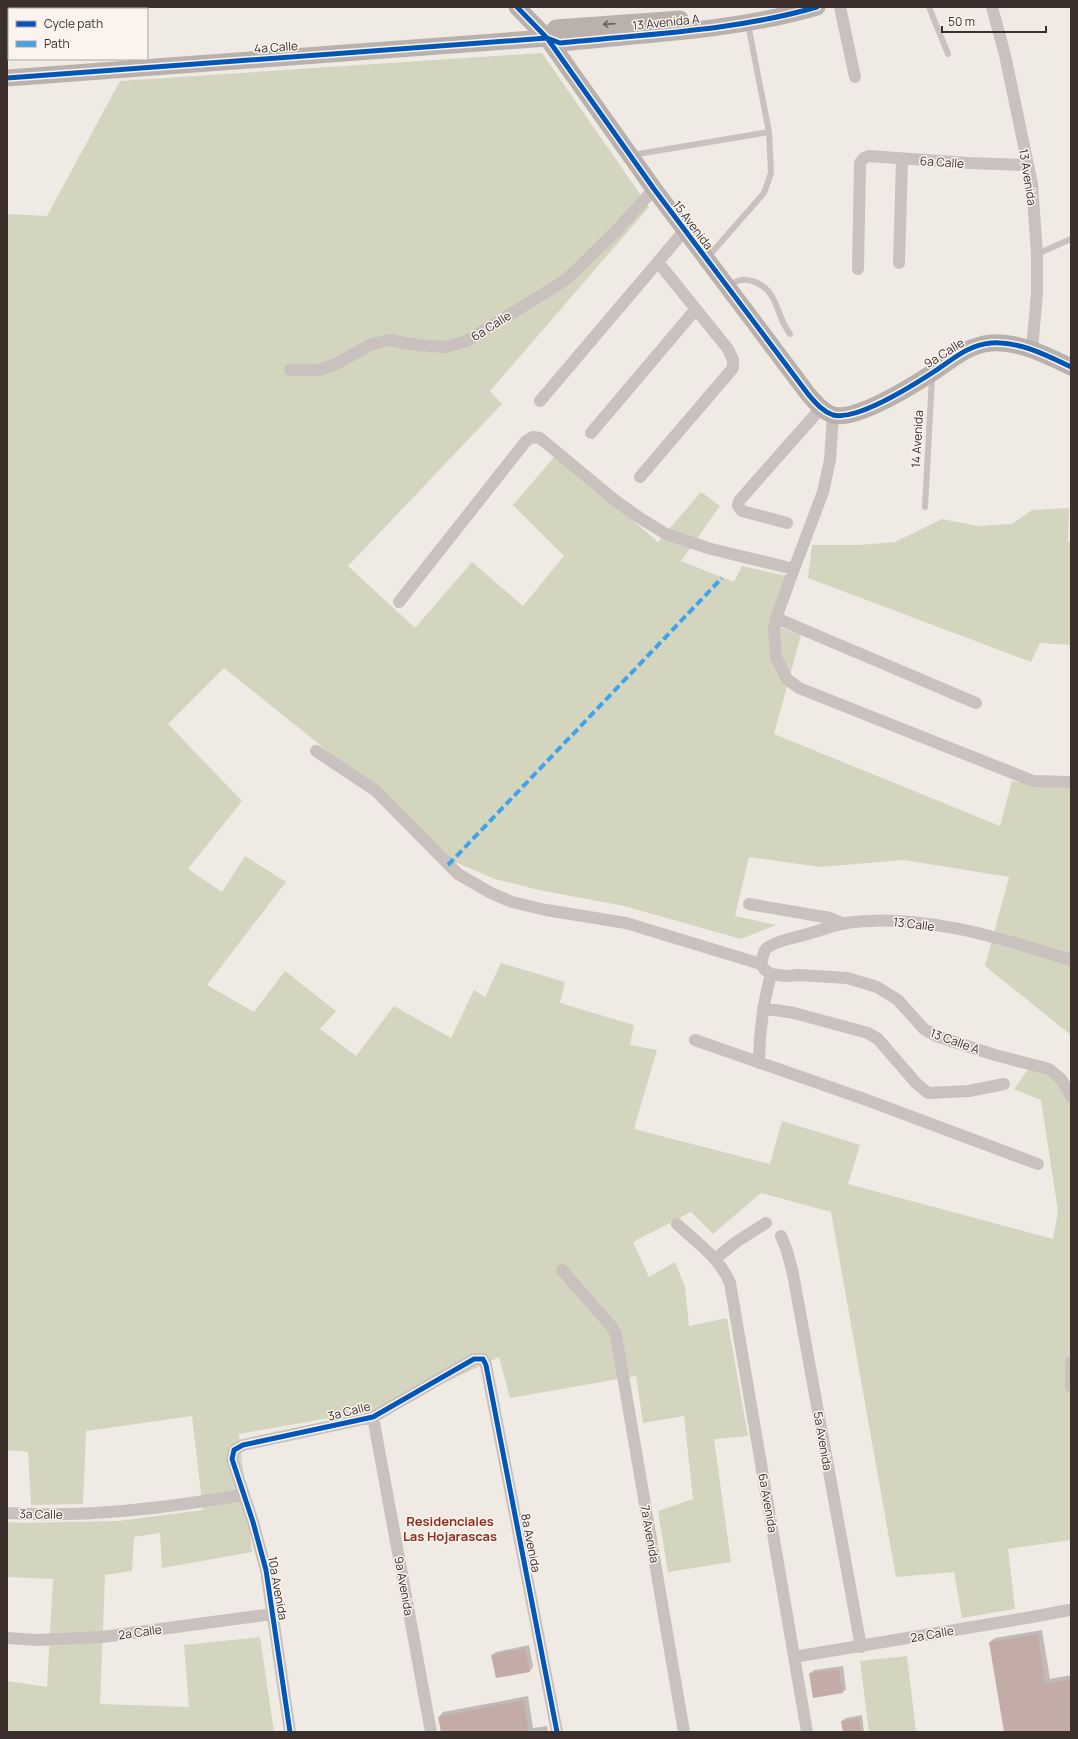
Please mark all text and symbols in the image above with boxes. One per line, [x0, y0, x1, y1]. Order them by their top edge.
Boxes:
legend [8, 8, 148, 60]
scale bar [942, 8, 1046, 34]
street label: 13 Avenida A [632, 10, 701, 34]
text: 50 m [948, 13, 975, 30]
text: Cycle path [44, 15, 103, 32]
one-way arrow [603, 21, 616, 28]
text: Path [44, 35, 70, 52]
street label: 4a Calle [253, 37, 299, 57]
street label: 13 Avenida [1015, 147, 1041, 207]
street label: 6a Calle [919, 152, 965, 172]
street label: 15 Avenida [669, 197, 717, 253]
street label: 6a Calle [468, 307, 514, 345]
street label: 9a Calle [921, 334, 967, 372]
street label: 14 Avenida [907, 410, 927, 468]
street label: 13 Calle [892, 913, 936, 935]
street label: 13 Calle A [928, 1024, 983, 1058]
street label: 3a Calle [326, 1397, 372, 1425]
street label: 5a Avenida [809, 1410, 837, 1472]
street label: 6a Avenida [754, 1472, 782, 1534]
street label: 7a Avenida [637, 1504, 663, 1564]
street label: 3a Calle [19, 1505, 63, 1523]
district label: Residenciales Las Hojarascas [403, 1512, 497, 1545]
street label: 8a Avenida [517, 1512, 545, 1574]
street label: 10a Avenida [264, 1555, 292, 1621]
street label: 9a Avenida [390, 1555, 418, 1617]
street label: 2a Calle [117, 1621, 163, 1643]
street label: 2a Calle [909, 1622, 955, 1646]

